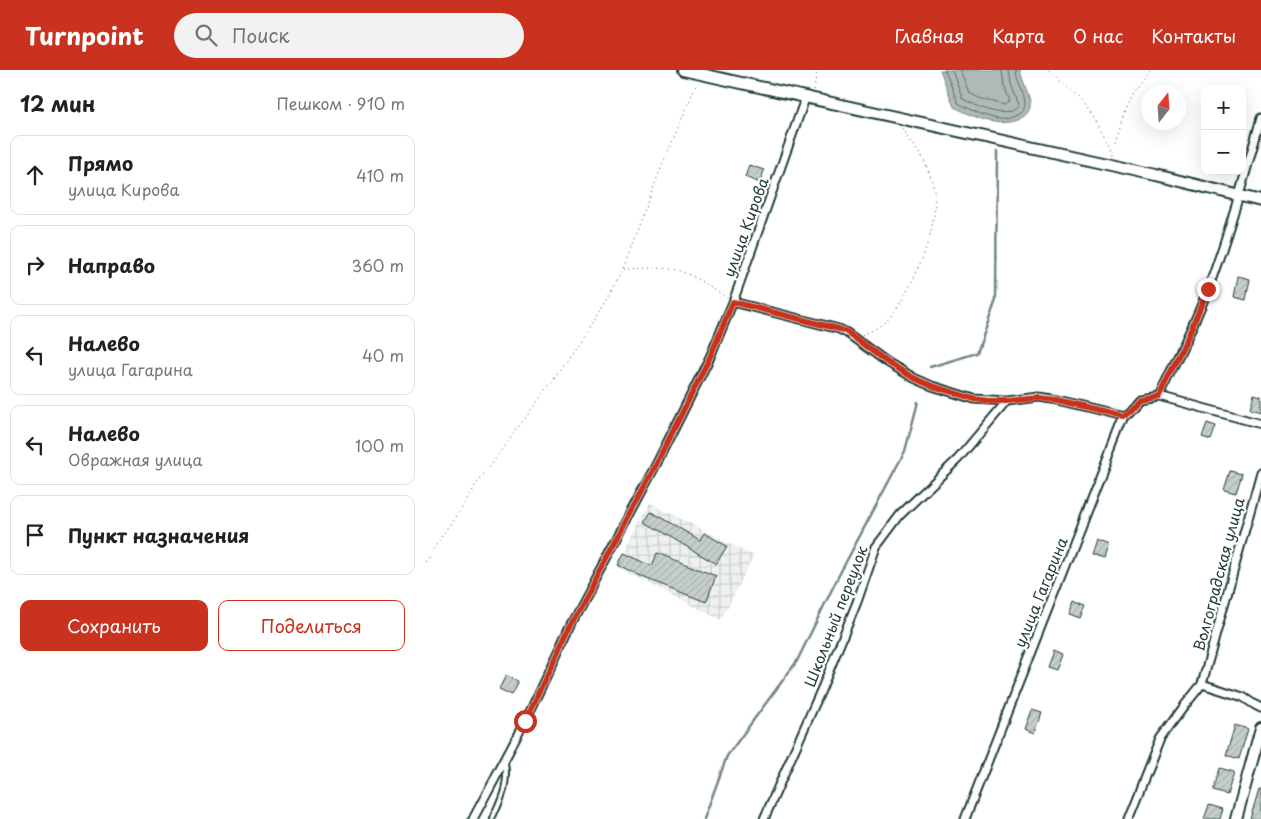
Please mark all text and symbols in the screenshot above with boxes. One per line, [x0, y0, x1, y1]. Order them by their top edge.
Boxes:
search box [174, 13, 524, 58]
text: Turnpoint [25, 17, 144, 53]
icon: search [192, 21, 220, 49]
text: Поиск [232, 21, 290, 49]
text: Главная [895, 22, 964, 49]
text: Карта [992, 22, 1045, 49]
text: О нас [1073, 22, 1123, 49]
text: Контакты [1151, 22, 1236, 49]
north arrow [1141, 85, 1186, 130]
map controls [1201, 85, 1246, 175]
button: + [1201, 85, 1246, 130]
text: 12 мин [20, 87, 95, 119]
text: Пешком · 910 m [276, 91, 405, 115]
button: − [1201, 130, 1246, 175]
text: Прямо [68, 149, 133, 177]
icon: ahead [21, 161, 49, 189]
text: 410 m [356, 163, 404, 187]
street label: улица Кирова [716, 173, 774, 280]
text: улица Кирова [68, 177, 179, 201]
icon: right [21, 251, 49, 279]
text: Направо [68, 251, 155, 279]
text: 360 m [352, 253, 404, 277]
route end [1197, 278, 1220, 301]
text: Налево [68, 329, 140, 357]
icon: left [21, 341, 49, 369]
text: 40 m [362, 343, 404, 367]
text: улица Гагарина [68, 357, 193, 381]
text: Налево [68, 419, 140, 447]
icon: left [21, 431, 49, 459]
text: 100 m [355, 433, 404, 457]
text: Овражная улица [68, 447, 203, 471]
street label: Волгоградская улица [1186, 494, 1250, 653]
icon: arrive [21, 521, 49, 549]
text: Пункт назначения [68, 521, 249, 549]
street label: улица Гагарина [1007, 533, 1073, 651]
street label: Школьный переулок [797, 542, 873, 690]
button: Сохранить [20, 600, 208, 651]
button: Поделиться [218, 600, 405, 651]
route start [514, 710, 537, 733]

